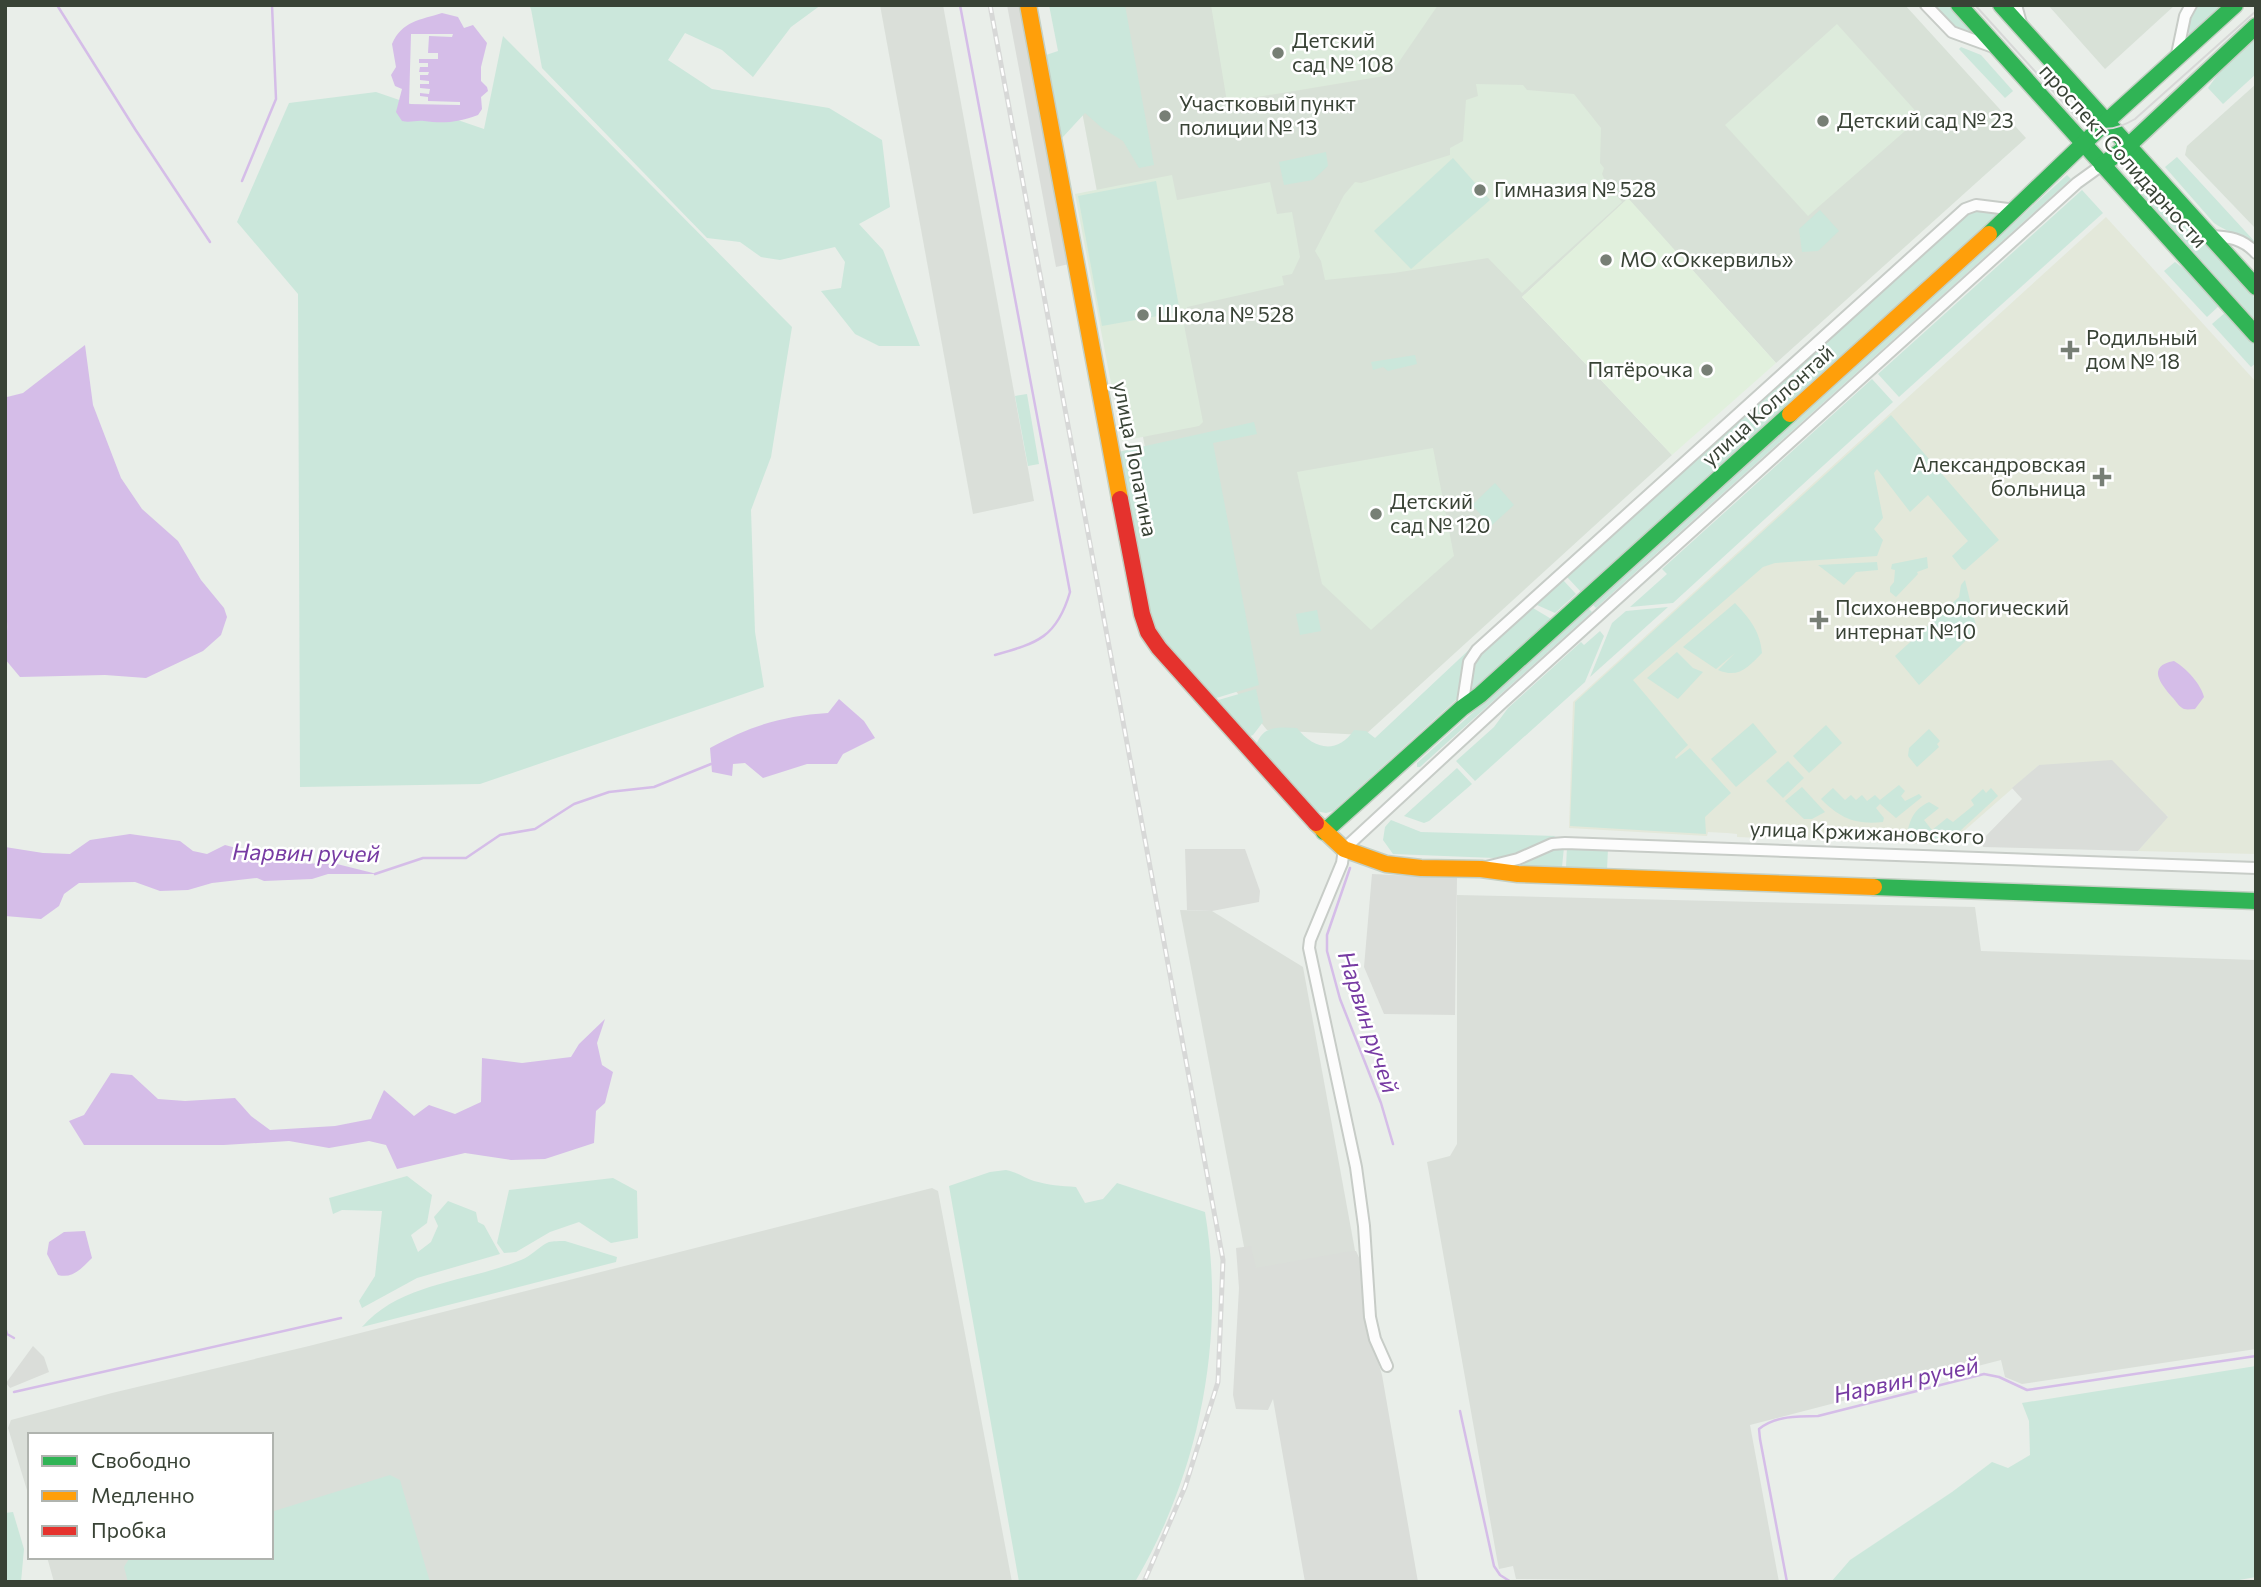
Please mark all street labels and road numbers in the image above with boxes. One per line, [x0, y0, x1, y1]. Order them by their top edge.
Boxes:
street label: проспект Солидарности [2035, 58, 2213, 252]
street label: улица Коллонтай [1696, 339, 1838, 471]
street label: улица Лопатина [1109, 379, 1164, 538]
street label: улица Кржижановского [1749, 815, 1985, 848]

